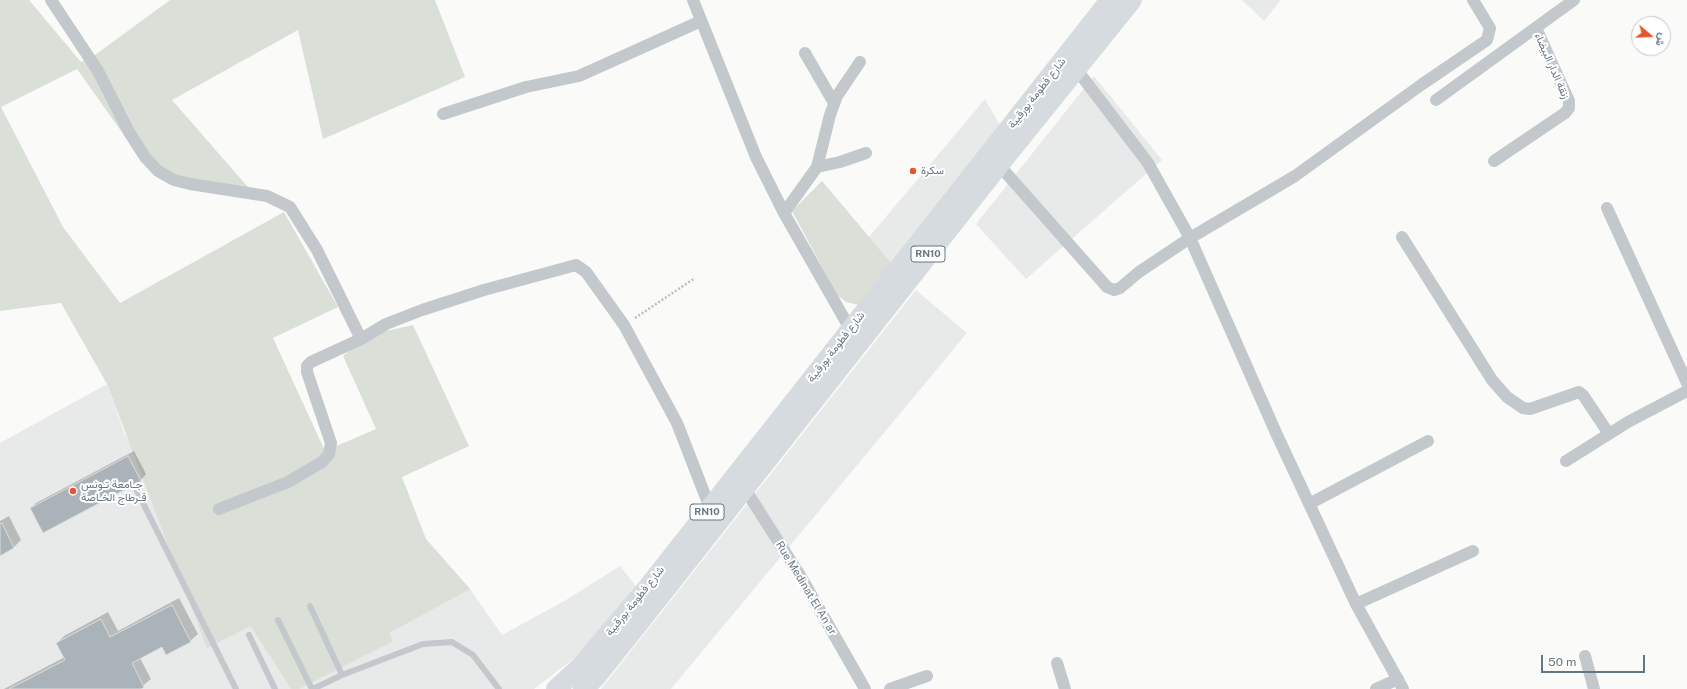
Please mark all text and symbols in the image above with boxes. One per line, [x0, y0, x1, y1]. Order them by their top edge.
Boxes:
north arrow [1631, 16, 1671, 56]
street label: زنقة الدار البيضاء [1532, 31, 1572, 101]
text: ش [1654, 31, 1669, 48]
street label: شارع فطومة بورقيبة [1005, 55, 1069, 131]
place label: سكرة [921, 164, 944, 178]
marker: سكرة [908, 166, 918, 176]
road number: RN10 [911, 246, 945, 262]
street label: شارع فطومة بورقيبة [804, 309, 868, 385]
place label: جـامعة تـونس قـرطاج الخـاصة [81, 478, 147, 504]
marker: جـامعة تـونس قـرطاج الخـاصة [68, 486, 78, 496]
road number: RN10 [690, 504, 724, 520]
street label: Rue Medinat El An ar [773, 539, 839, 637]
street label: شارع فطومة بورقيبة [603, 563, 667, 639]
scale bar [1543, 647, 1647, 673]
text: 50 m [1548, 655, 1576, 669]

